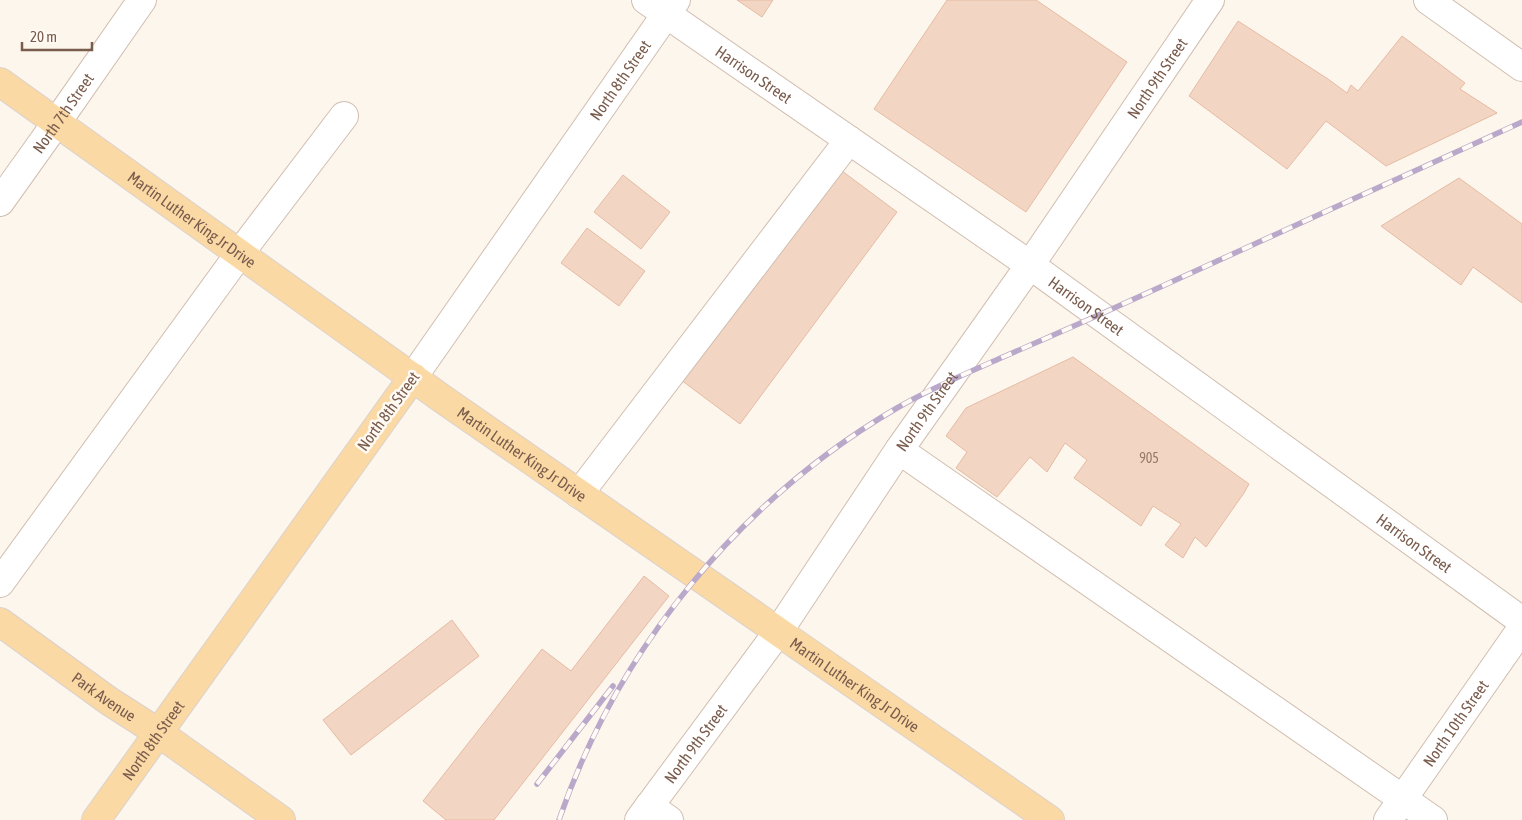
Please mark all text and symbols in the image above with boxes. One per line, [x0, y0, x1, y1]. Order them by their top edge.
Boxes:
scale bar [22, 20, 92, 52]
text: 20 m [30, 28, 57, 45]
street label: North 9th Street [1123, 34, 1191, 122]
street label: North 8th Street [586, 36, 654, 124]
street label: Harrison Street [712, 42, 796, 107]
street label: North 7th Street [29, 69, 97, 156]
street label: Martin Luther King Jr Drive [124, 168, 259, 271]
street label: Harrison Street [1045, 273, 1128, 339]
street label: North 9th Street [892, 367, 961, 454]
street label: North 8th Street [353, 368, 423, 454]
street label: Martin Luther King Jr Drive [454, 403, 590, 505]
house number: 905 [1139, 450, 1159, 466]
street label: Harrison Street [1373, 510, 1456, 576]
street label: Martin Luther King Jr Drive [787, 634, 923, 736]
street label: Park Avenue [69, 668, 139, 725]
street label: North 10th Street [1419, 676, 1492, 770]
street label: North 8th Street [119, 697, 188, 784]
street label: North 9th Street [660, 700, 731, 787]

